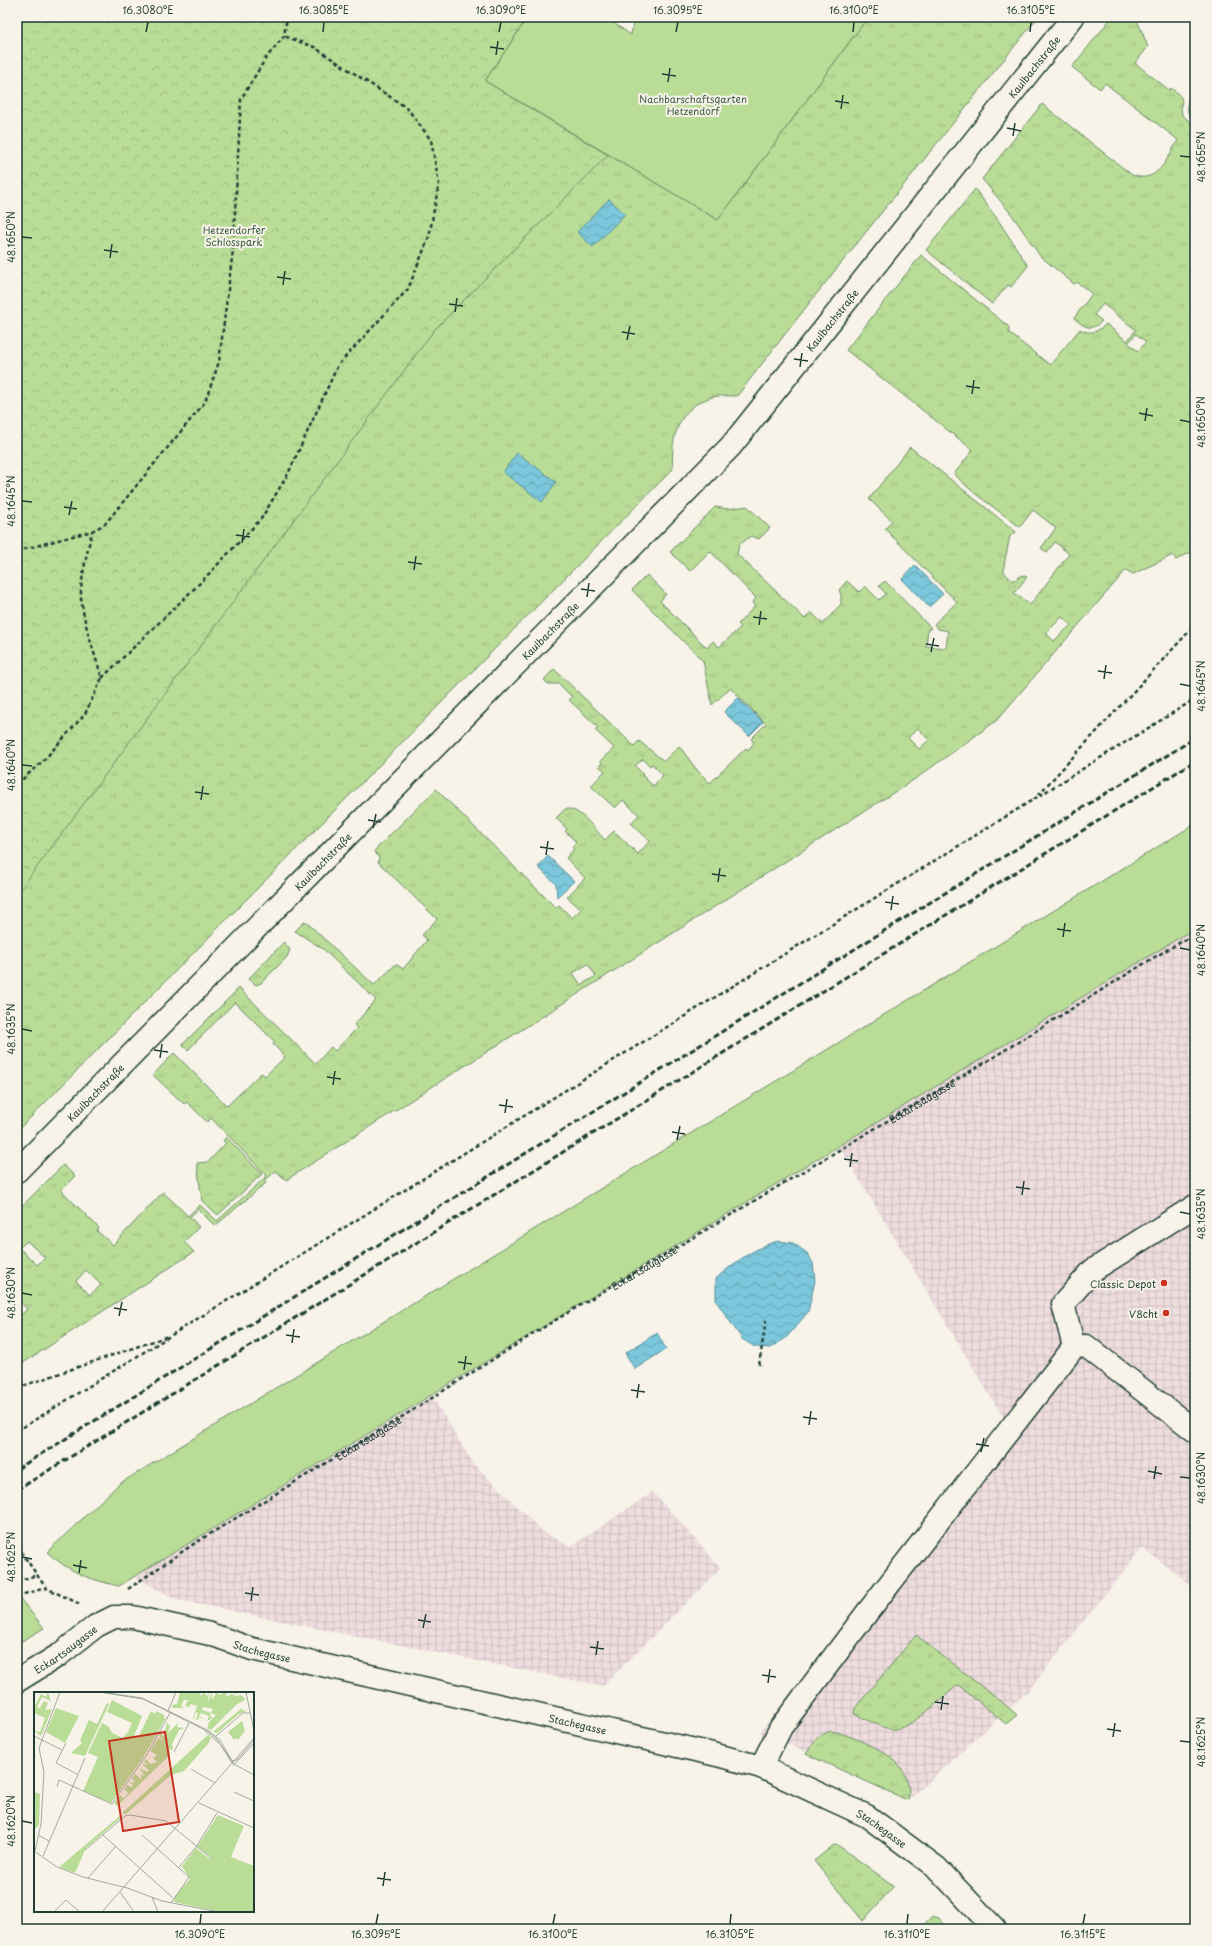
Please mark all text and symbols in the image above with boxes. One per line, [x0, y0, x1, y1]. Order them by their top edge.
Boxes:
text: 16.3080°E [122, 2, 174, 17]
text: 16.3085°E [299, 2, 349, 17]
text: 16.3090°E [476, 2, 526, 17]
text: 16.3095°E [653, 2, 703, 17]
text: 16.3100°E [829, 2, 879, 17]
text: 16.3105°E [1007, 2, 1055, 17]
street label: Kaulbachstraße [1004, 32, 1063, 101]
park label: Nachbarschaftsgarten Hetzendorf [639, 91, 747, 118]
text: 48.1655°N [1193, 131, 1208, 183]
text: 48.1650°N [3, 211, 18, 263]
park label: Hetzendorfer Schlosspark [203, 222, 266, 249]
street label: Kaulbachstraße [802, 285, 861, 354]
text: 48.1650°N [1193, 396, 1208, 448]
text: 48.1645°N [3, 475, 18, 527]
street label: Kaulbachstraße [518, 598, 582, 663]
text: 48.1645°N [1193, 660, 1208, 712]
text: 48.1640°N [3, 739, 18, 791]
street label: Kaulbachstraße [290, 829, 354, 893]
text: 48.1640°N [1193, 924, 1208, 976]
text: 48.1635°N [3, 1003, 18, 1055]
street label: Kaulbachstraße [63, 1060, 127, 1124]
street label: Eckartsaugasse [886, 1075, 957, 1126]
text: 48.1635°N [1193, 1188, 1208, 1240]
street label: Eckartsaugasse [608, 1242, 680, 1293]
text: 48.1630°N [3, 1267, 18, 1319]
place label: Classic Depot [1090, 1276, 1156, 1291]
marker: Classic Depot [1159, 1278, 1169, 1288]
place label: V8cht [1129, 1306, 1158, 1321]
marker: V8cht [1161, 1308, 1171, 1318]
street label: Eckartsaugasse [332, 1412, 404, 1463]
text: 48.1630°N [1193, 1452, 1208, 1504]
text: 48.1625°N [3, 1532, 18, 1582]
street label: Eckartsaugasse [31, 1621, 100, 1676]
street label: Stachegasse [231, 1635, 292, 1665]
inset map [34, 1692, 254, 1912]
street label: Stachegasse [547, 1709, 608, 1737]
text: 48.1625°N [1193, 1717, 1208, 1767]
text: 48.1620°N [3, 1795, 18, 1847]
street label: Stachegasse [854, 1805, 910, 1851]
text: 16.3090°E [175, 1926, 225, 1941]
text: 16.3095°E [351, 1926, 401, 1941]
text: 16.3100°E [528, 1926, 578, 1941]
text: 16.3105°E [706, 1926, 754, 1941]
text: 16.3110°E [884, 1926, 930, 1941]
text: 16.3115°E [1060, 1926, 1106, 1941]

